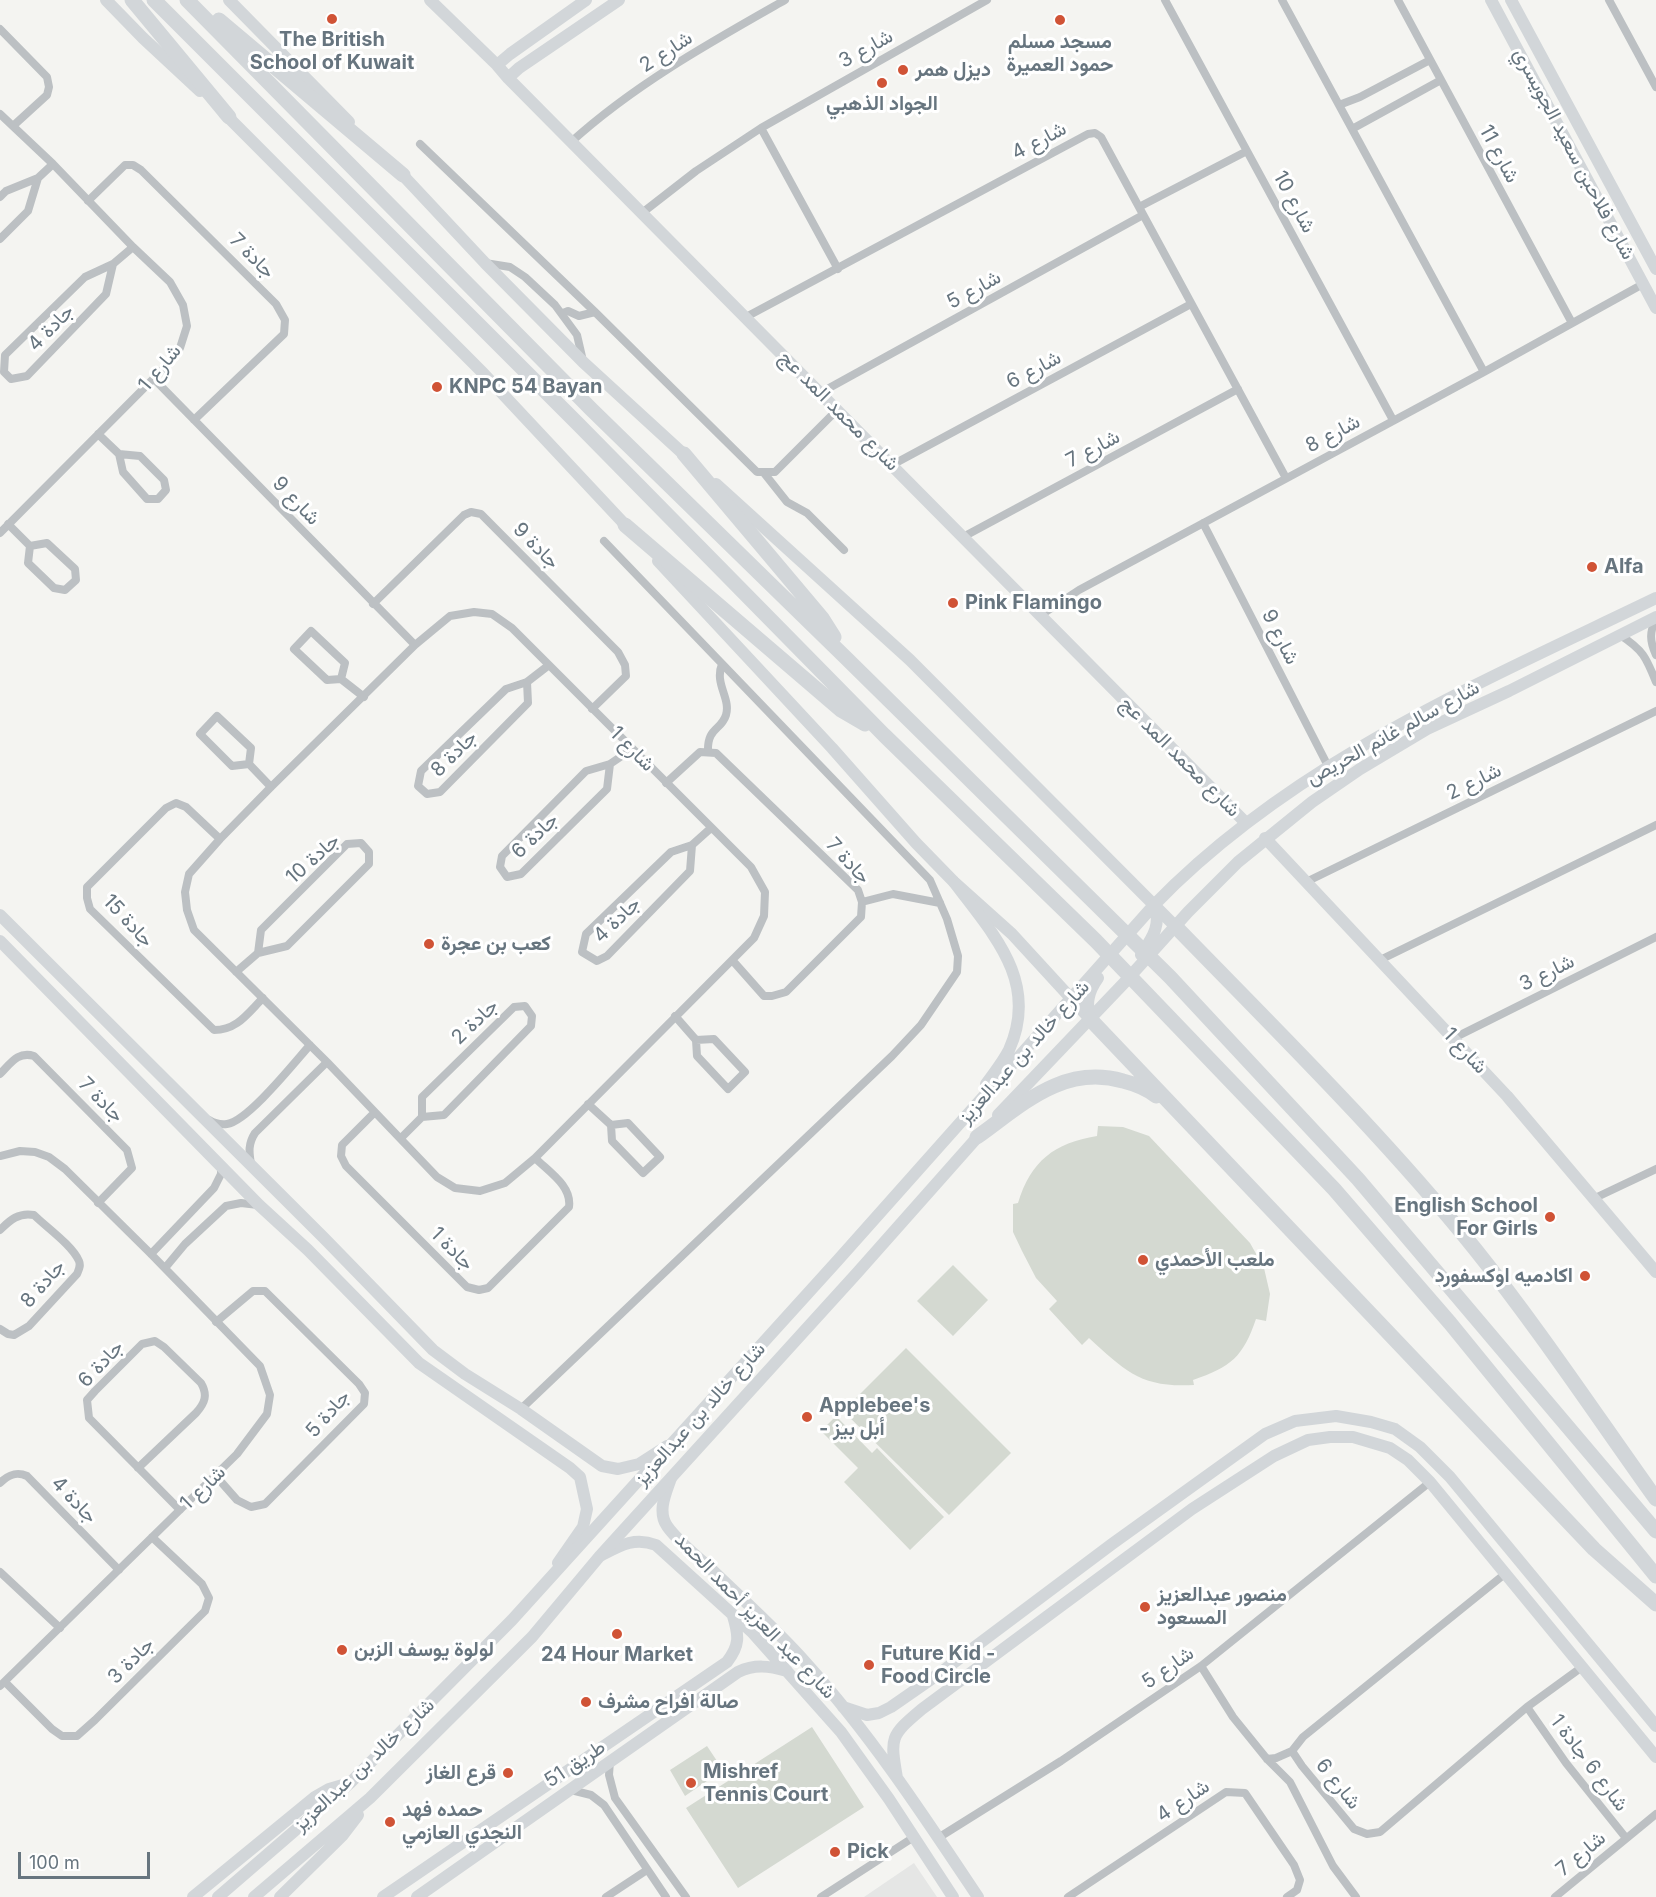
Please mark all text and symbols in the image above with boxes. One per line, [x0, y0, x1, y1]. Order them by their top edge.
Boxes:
marker: The British School of Kuwait [325, 12, 339, 26]
marker: مسجد مسلم حمود العميرة [1053, 13, 1067, 27]
street label: شارع 3 [835, 24, 897, 74]
street label: شارع 2 [635, 26, 697, 78]
place label: The British School of Kuwait [250, 28, 414, 75]
place label: مسجد مسلم حمود العميرة [1007, 30, 1113, 77]
street label: شارع فلاحبن سعيد الجويسري [1508, 44, 1640, 264]
place label: ديزل همر [915, 58, 991, 82]
marker: ديزل همر [896, 63, 910, 77]
marker: الجواد الذهبي [875, 76, 889, 90]
place label: الجواد الذهبي [826, 92, 938, 116]
street label: شارع 4 [1007, 117, 1071, 165]
street label: شارع 11 [1474, 121, 1524, 187]
street label: شارع 10 [1268, 167, 1320, 237]
street label: جادة 7 [224, 228, 280, 284]
street label: شارع 5 [943, 265, 1005, 315]
street label: جادة 4 [23, 299, 79, 357]
street label: شارع 1 [133, 340, 187, 396]
street label: شارع محمد المد عج [774, 346, 904, 476]
street label: شارع 6 [1003, 346, 1065, 394]
place label: KNPC 54 Bayan [449, 375, 603, 399]
marker: KNPC 54 Bayan [430, 380, 444, 394]
street label: شارع 8 [1302, 410, 1364, 458]
street label: شارع 7 [1062, 425, 1124, 473]
street label: شارع 9 [267, 472, 325, 530]
street label: جادة 9 [508, 518, 564, 574]
place label: Alfa [1604, 555, 1644, 579]
marker: Alfa [1585, 560, 1599, 574]
place label: Pink Flamingo [965, 591, 1102, 615]
marker: Pink Flamingo [946, 596, 960, 610]
street label: شارع 9 [1256, 606, 1304, 668]
street label: شارع سالم غانم الحريص [1302, 675, 1484, 791]
street label: شارع محمد المد عج [1115, 692, 1245, 822]
street label: شارع 1 [604, 721, 660, 777]
street label: جادة 8 [426, 726, 482, 782]
street label: شارع 2 [1443, 758, 1505, 806]
street label: جادة 6 [507, 808, 563, 864]
street label: جادة 10 [281, 829, 345, 889]
street label: جادة 7 [821, 833, 875, 889]
street label: جادة 15 [98, 890, 158, 952]
street label: جادة 4 [588, 892, 646, 948]
place label: كعب بن عجرة [441, 932, 551, 956]
marker: كعب بن عجرة [422, 937, 436, 951]
street label: شارع 3 [1516, 949, 1578, 997]
street label: شارع خالد بن عبدالعزيز [953, 975, 1095, 1129]
street label: جادة 2 [447, 994, 503, 1050]
street label: شارع 1 [1438, 1023, 1492, 1079]
street label: جادة 7 [73, 1072, 129, 1128]
place label: English School For Girls [1394, 1194, 1538, 1241]
marker: English School For Girls [1543, 1210, 1557, 1224]
street label: جادة 1 [425, 1222, 479, 1276]
place label: ملعب الأحمدي [1155, 1248, 1275, 1272]
marker: ملعب الأحمدي [1136, 1253, 1150, 1267]
street label: جادة 8 [16, 1255, 70, 1313]
place label: اكادميه اوكسفورد [1435, 1264, 1573, 1288]
marker: اكادميه اوكسفورد [1578, 1269, 1592, 1283]
street label: جادة 6 [73, 1336, 129, 1392]
street label: شارع خالد بن عبدالعزيز [629, 1337, 771, 1491]
street label: جادة 5 [301, 1385, 355, 1443]
place label: Applebee's - أبل بيز [819, 1394, 930, 1441]
marker: Applebee's - أبل بيز [800, 1410, 814, 1424]
street label: شارع 1 [175, 1461, 231, 1515]
street label: جادة 4 [46, 1471, 102, 1529]
street label: شارع عبد العزيز أحمد الحمد [670, 1528, 840, 1704]
place label: منصور عبدالعزيز المسعود [1157, 1583, 1287, 1630]
marker: منصور عبدالعزيز المسعود [1138, 1600, 1152, 1614]
marker: 24 Hour Market [610, 1627, 624, 1641]
street label: جادة 3 [103, 1633, 159, 1689]
place label: لولوة يوسف الزبن [354, 1638, 494, 1662]
place label: Future Kid - Food Circle [881, 1642, 995, 1689]
street label: شارع 5 [1137, 1642, 1199, 1694]
marker: لولوة يوسف الزبن [335, 1643, 349, 1657]
place label: 24 Hour Market [541, 1643, 693, 1667]
marker: Future Kid - Food Circle [862, 1658, 876, 1672]
place label: صالة افراح مشرف [598, 1690, 739, 1714]
street label: شارع خالد بن عبدالعزيز [288, 1693, 440, 1837]
marker: صالة افراح مشرف [579, 1695, 593, 1709]
street label: شارع 6 جادة 1 [1545, 1710, 1633, 1816]
street label: طريق 51 [540, 1735, 610, 1793]
street label: شارع 6 [1310, 1754, 1366, 1814]
place label: Mishref Tennis Court [703, 1760, 828, 1807]
place label: قرع الغاز [426, 1761, 496, 1785]
marker: قرع الغاز [501, 1766, 515, 1780]
street label: شارع 4 [1152, 1775, 1214, 1827]
marker: Mishref Tennis Court [684, 1776, 698, 1790]
place label: حمده فهد النجدي العازمي [402, 1798, 522, 1845]
marker: حمده فهد النجدي العازمي [383, 1815, 397, 1829]
street label: شارع 7 [1551, 1826, 1611, 1882]
scale bar [21, 1840, 153, 1878]
place label: Pick [847, 1840, 889, 1864]
marker: Pick [828, 1845, 842, 1859]
text: 100 m [29, 1852, 80, 1873]

